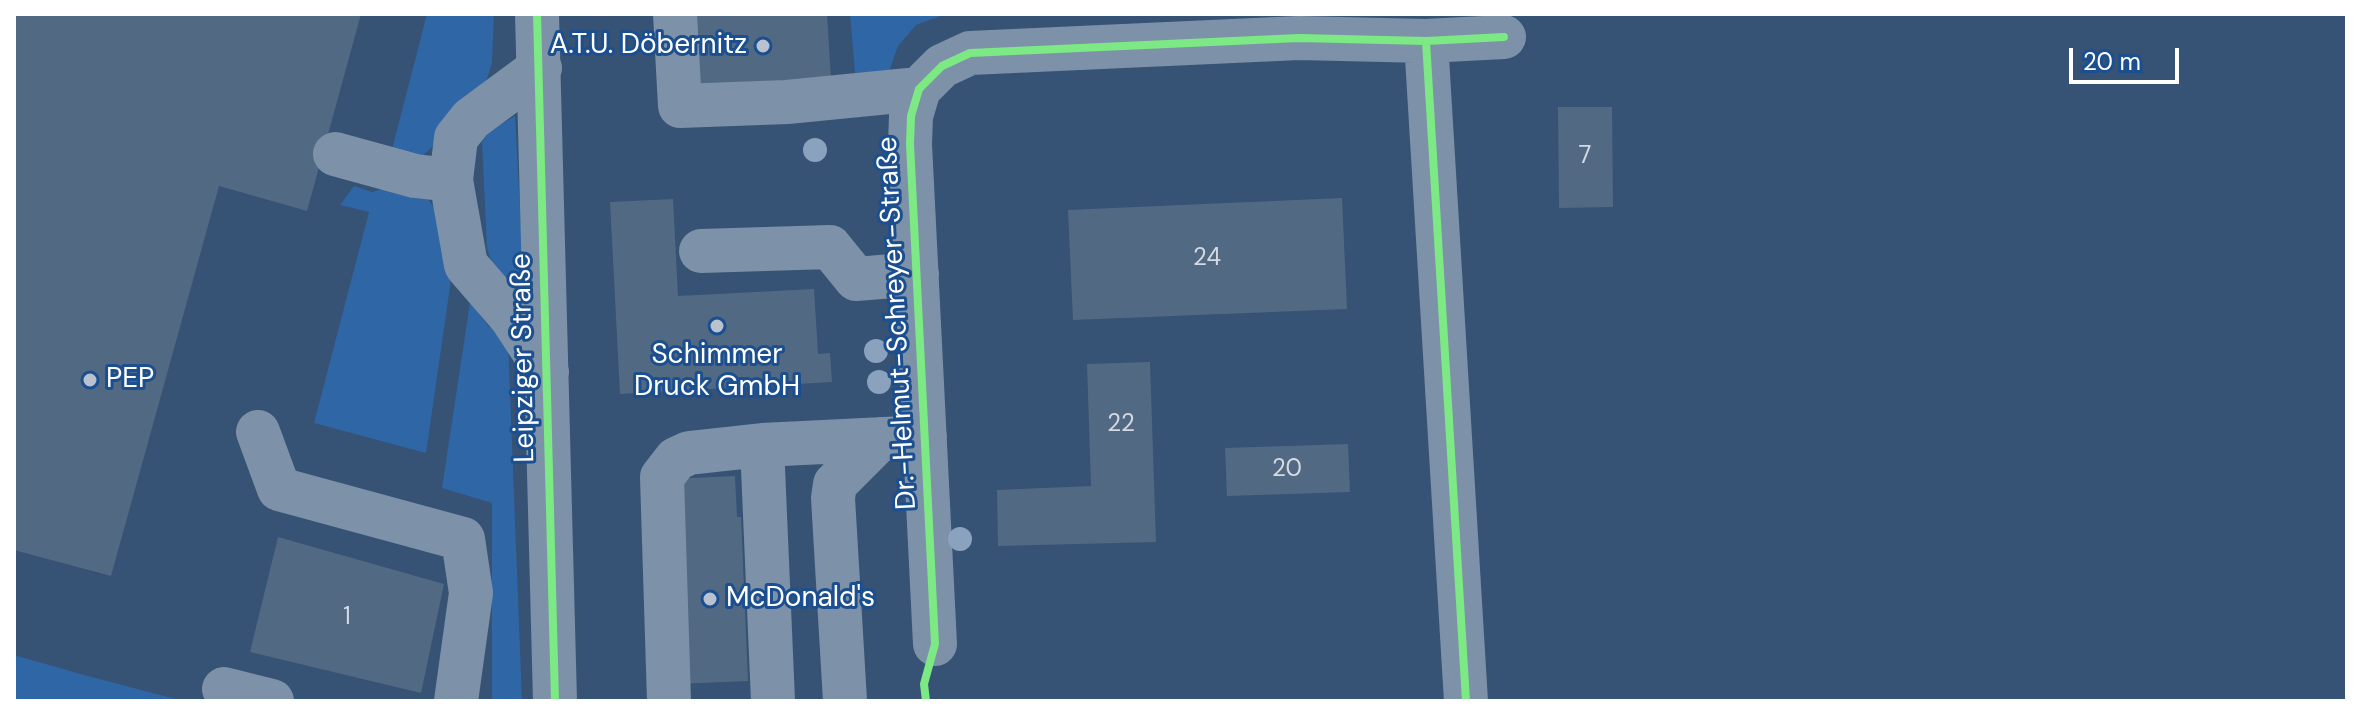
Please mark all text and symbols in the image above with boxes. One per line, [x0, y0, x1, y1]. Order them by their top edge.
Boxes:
place label: A.T.U. Döbernitz [550, 29, 747, 63]
scale bar [2073, 32, 2183, 82]
marker: A.T.U. Döbernitz [754, 37, 772, 55]
text: 20 m [2083, 46, 2141, 77]
street label: Dr.-Helmut-Schreyer-Straße [871, 136, 925, 510]
house number: 7 [1579, 143, 1591, 171]
house number: 24 [1193, 245, 1221, 273]
street label: Leipziger Straße [505, 253, 543, 463]
marker: Schimmer Druck GmbH [708, 317, 726, 335]
place label: Schimmer Druck GmbH [634, 339, 800, 405]
place label: PEP [106, 363, 154, 397]
marker: PEP [81, 371, 99, 389]
house number: 22 [1107, 411, 1135, 439]
house number: 20 [1272, 456, 1302, 484]
place label: McDonald's [726, 582, 875, 616]
marker: McDonald's [701, 590, 719, 608]
house number: 1 [343, 604, 351, 632]

